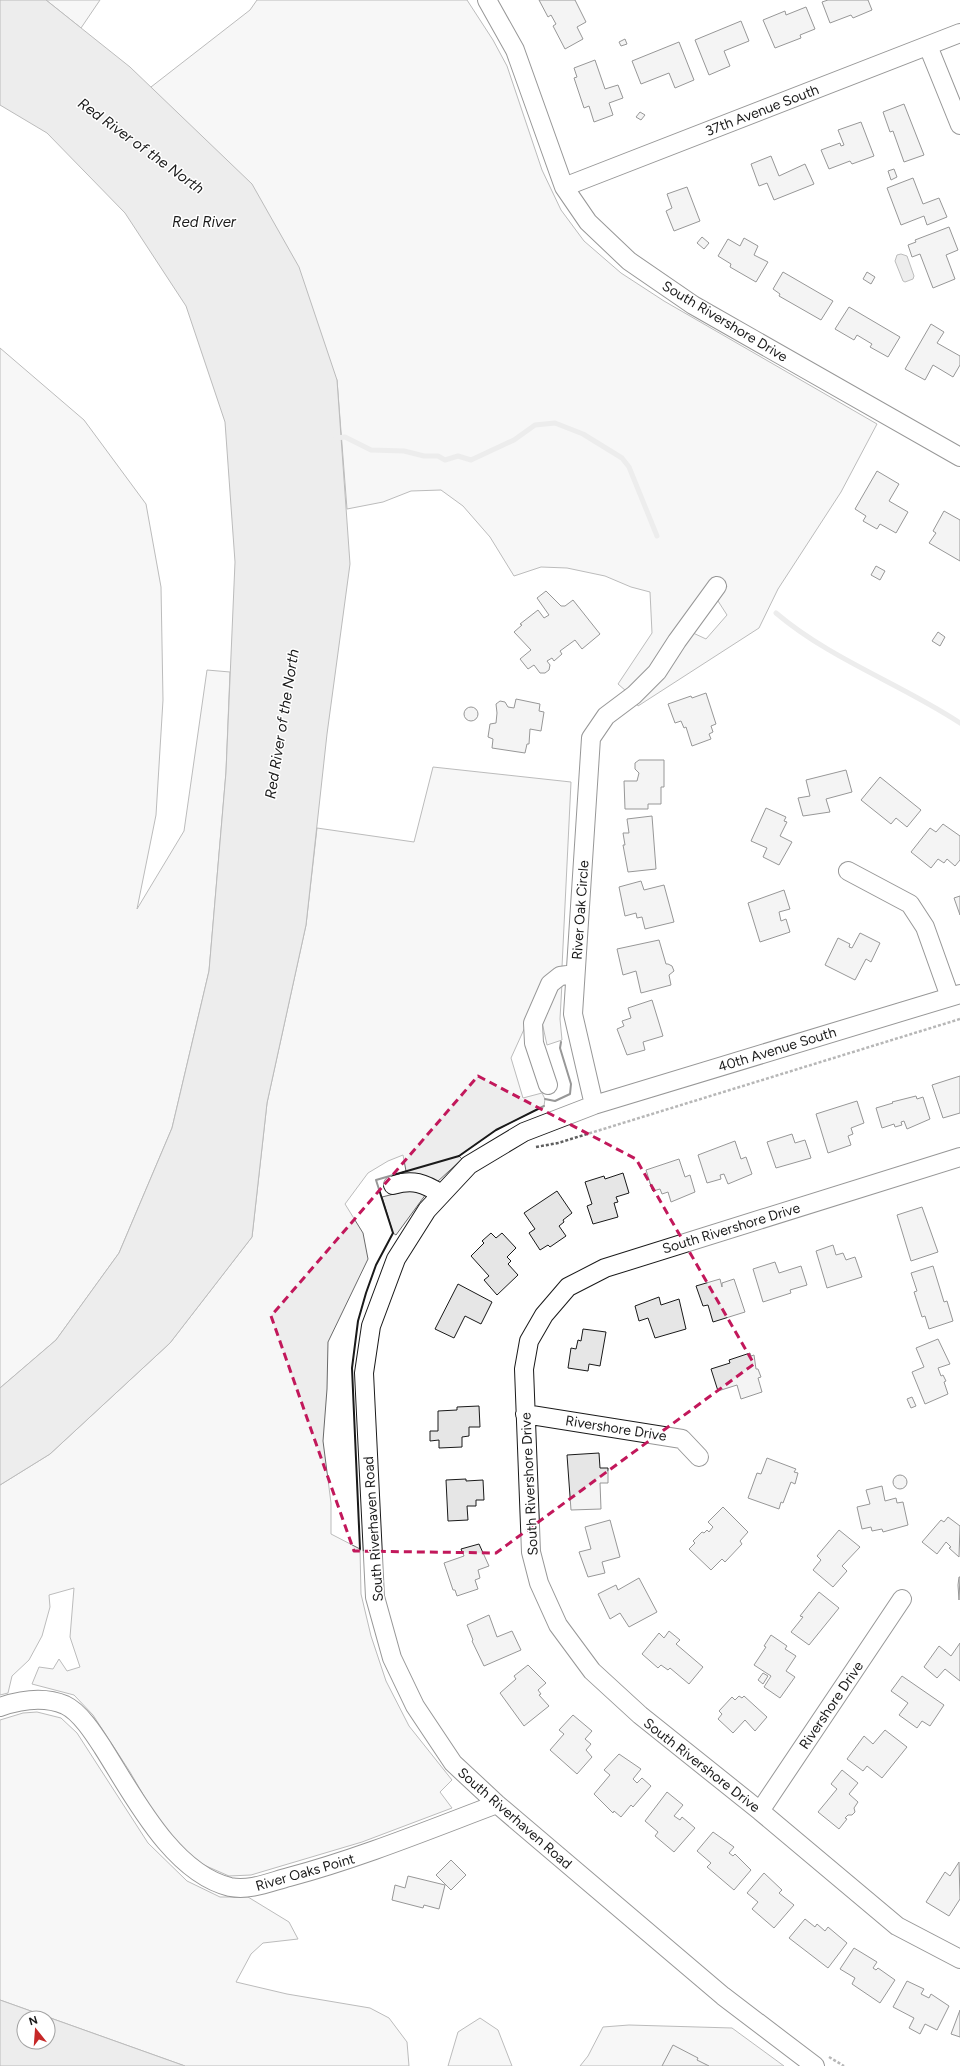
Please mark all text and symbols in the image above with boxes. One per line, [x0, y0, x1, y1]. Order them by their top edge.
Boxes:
street label: 37th Avenue South [703, 81, 821, 140]
water label: Red River of the North [75, 94, 207, 198]
water label: Red River [172, 213, 237, 231]
street label: South Rivershore Drive [659, 277, 791, 366]
water label: Red River of the North [261, 648, 303, 800]
street label: River Oak Circle [569, 859, 592, 960]
street label: 40th Avenue South [716, 1023, 838, 1076]
street label: South Rivershore Drive [660, 1199, 802, 1258]
street label: South Rivershore Drive [517, 1412, 542, 1556]
street label: Rivershore Drive [564, 1412, 668, 1445]
street label: South Riverhaven Road [360, 1456, 387, 1602]
street label: Rivershore Drive [796, 1658, 867, 1752]
street label: South Rivershore Drive [640, 1715, 764, 1816]
street label: South Riverhaven Road [454, 1764, 575, 1873]
street label: River Oaks Point [254, 1850, 357, 1895]
north arrow [16, 2010, 56, 2050]
text: N [27, 2013, 39, 2028]

